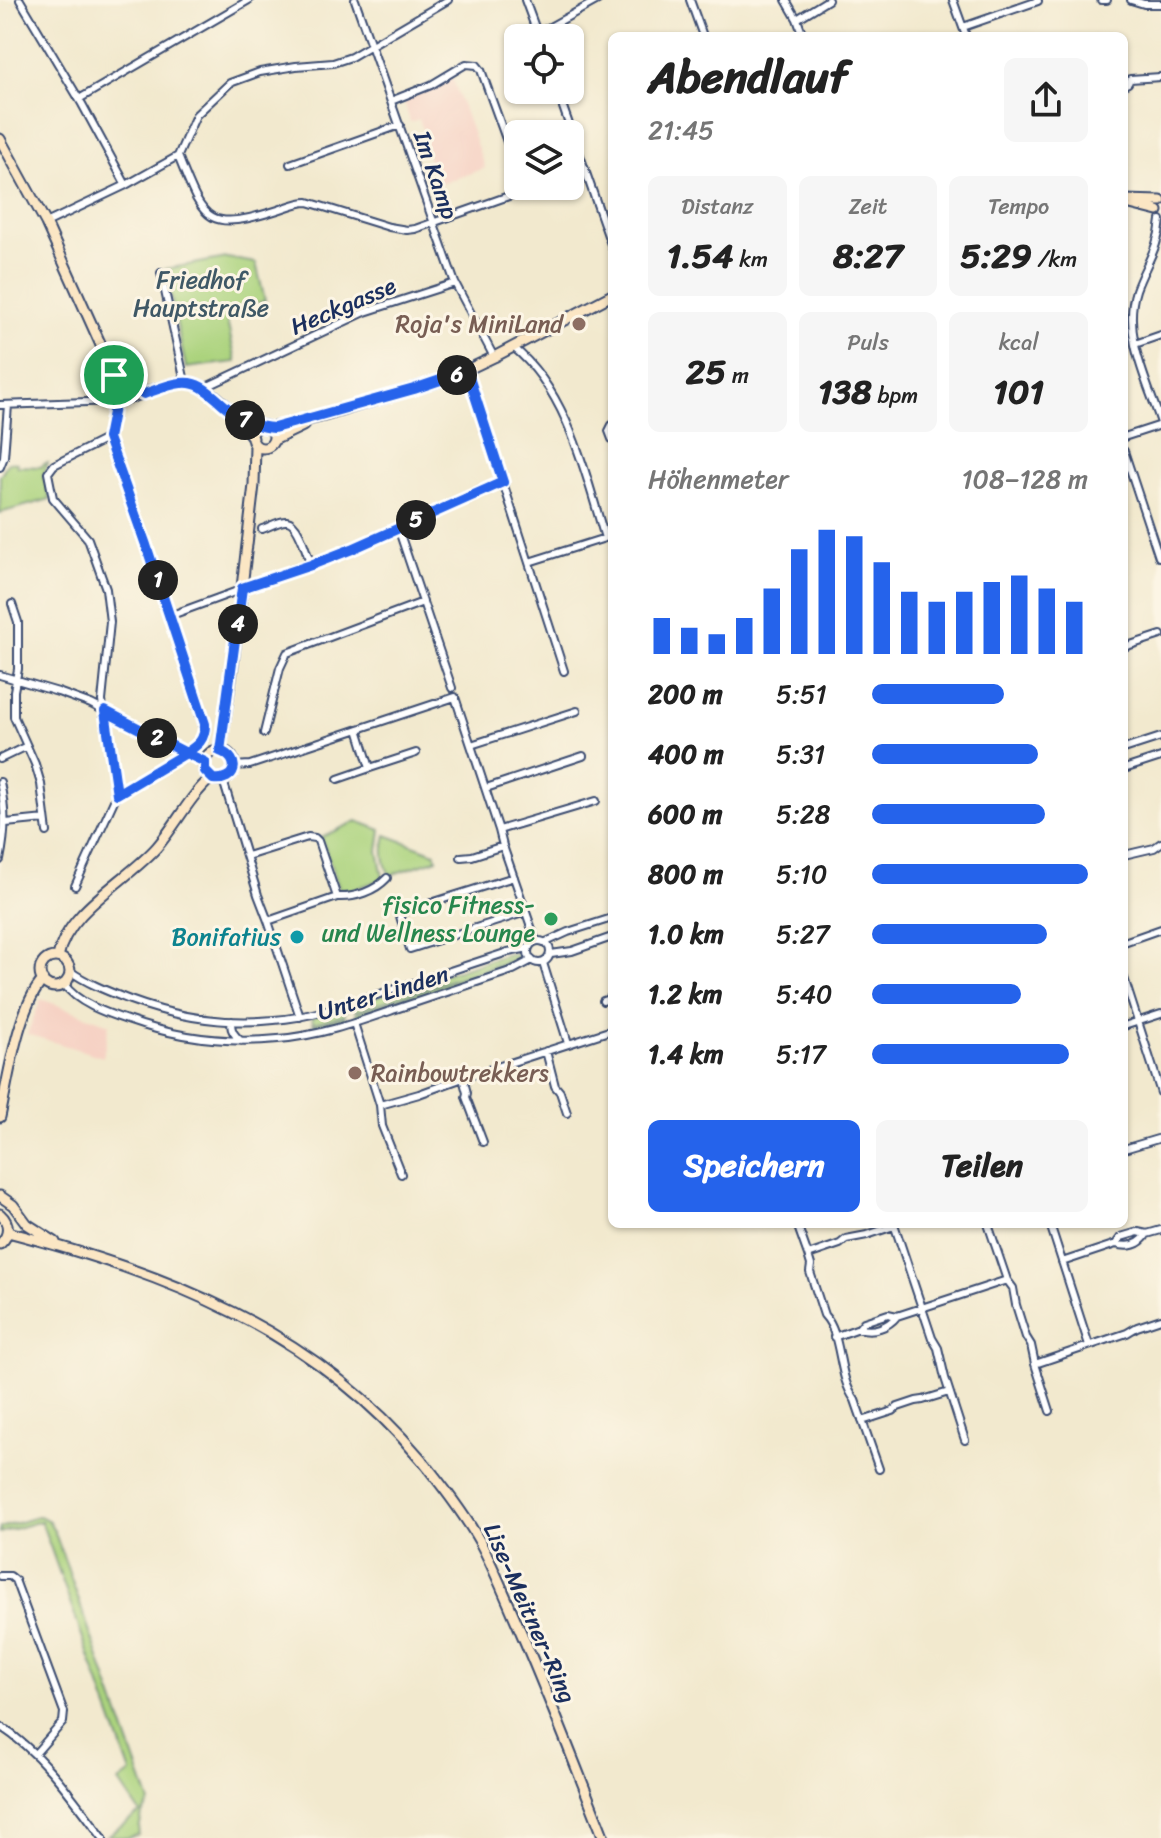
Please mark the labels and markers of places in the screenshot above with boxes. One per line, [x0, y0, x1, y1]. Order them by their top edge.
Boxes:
place label: Roja's MiniLand [396, 303, 564, 345]
marker: Roja's MiniLand [570, 315, 588, 333]
pin [80, 341, 148, 409]
pin: 6 [437, 355, 477, 395]
pin: 7 [225, 400, 265, 440]
pin: 5 [396, 500, 436, 540]
pin: 1 [138, 560, 178, 600]
pin: 4 [218, 604, 258, 644]
pin: 2 [137, 718, 177, 758]
place label: fisico Fitness- und Wellness Lounge [321, 884, 535, 954]
marker: fisico Fitness- und Wellness Lounge [542, 910, 560, 928]
place label: Bonifatius [171, 916, 282, 958]
marker: Bonifatius [288, 928, 306, 946]
place label: Rainbowtrekkers [371, 1052, 549, 1094]
marker: Rainbowtrekkers [346, 1064, 364, 1082]

